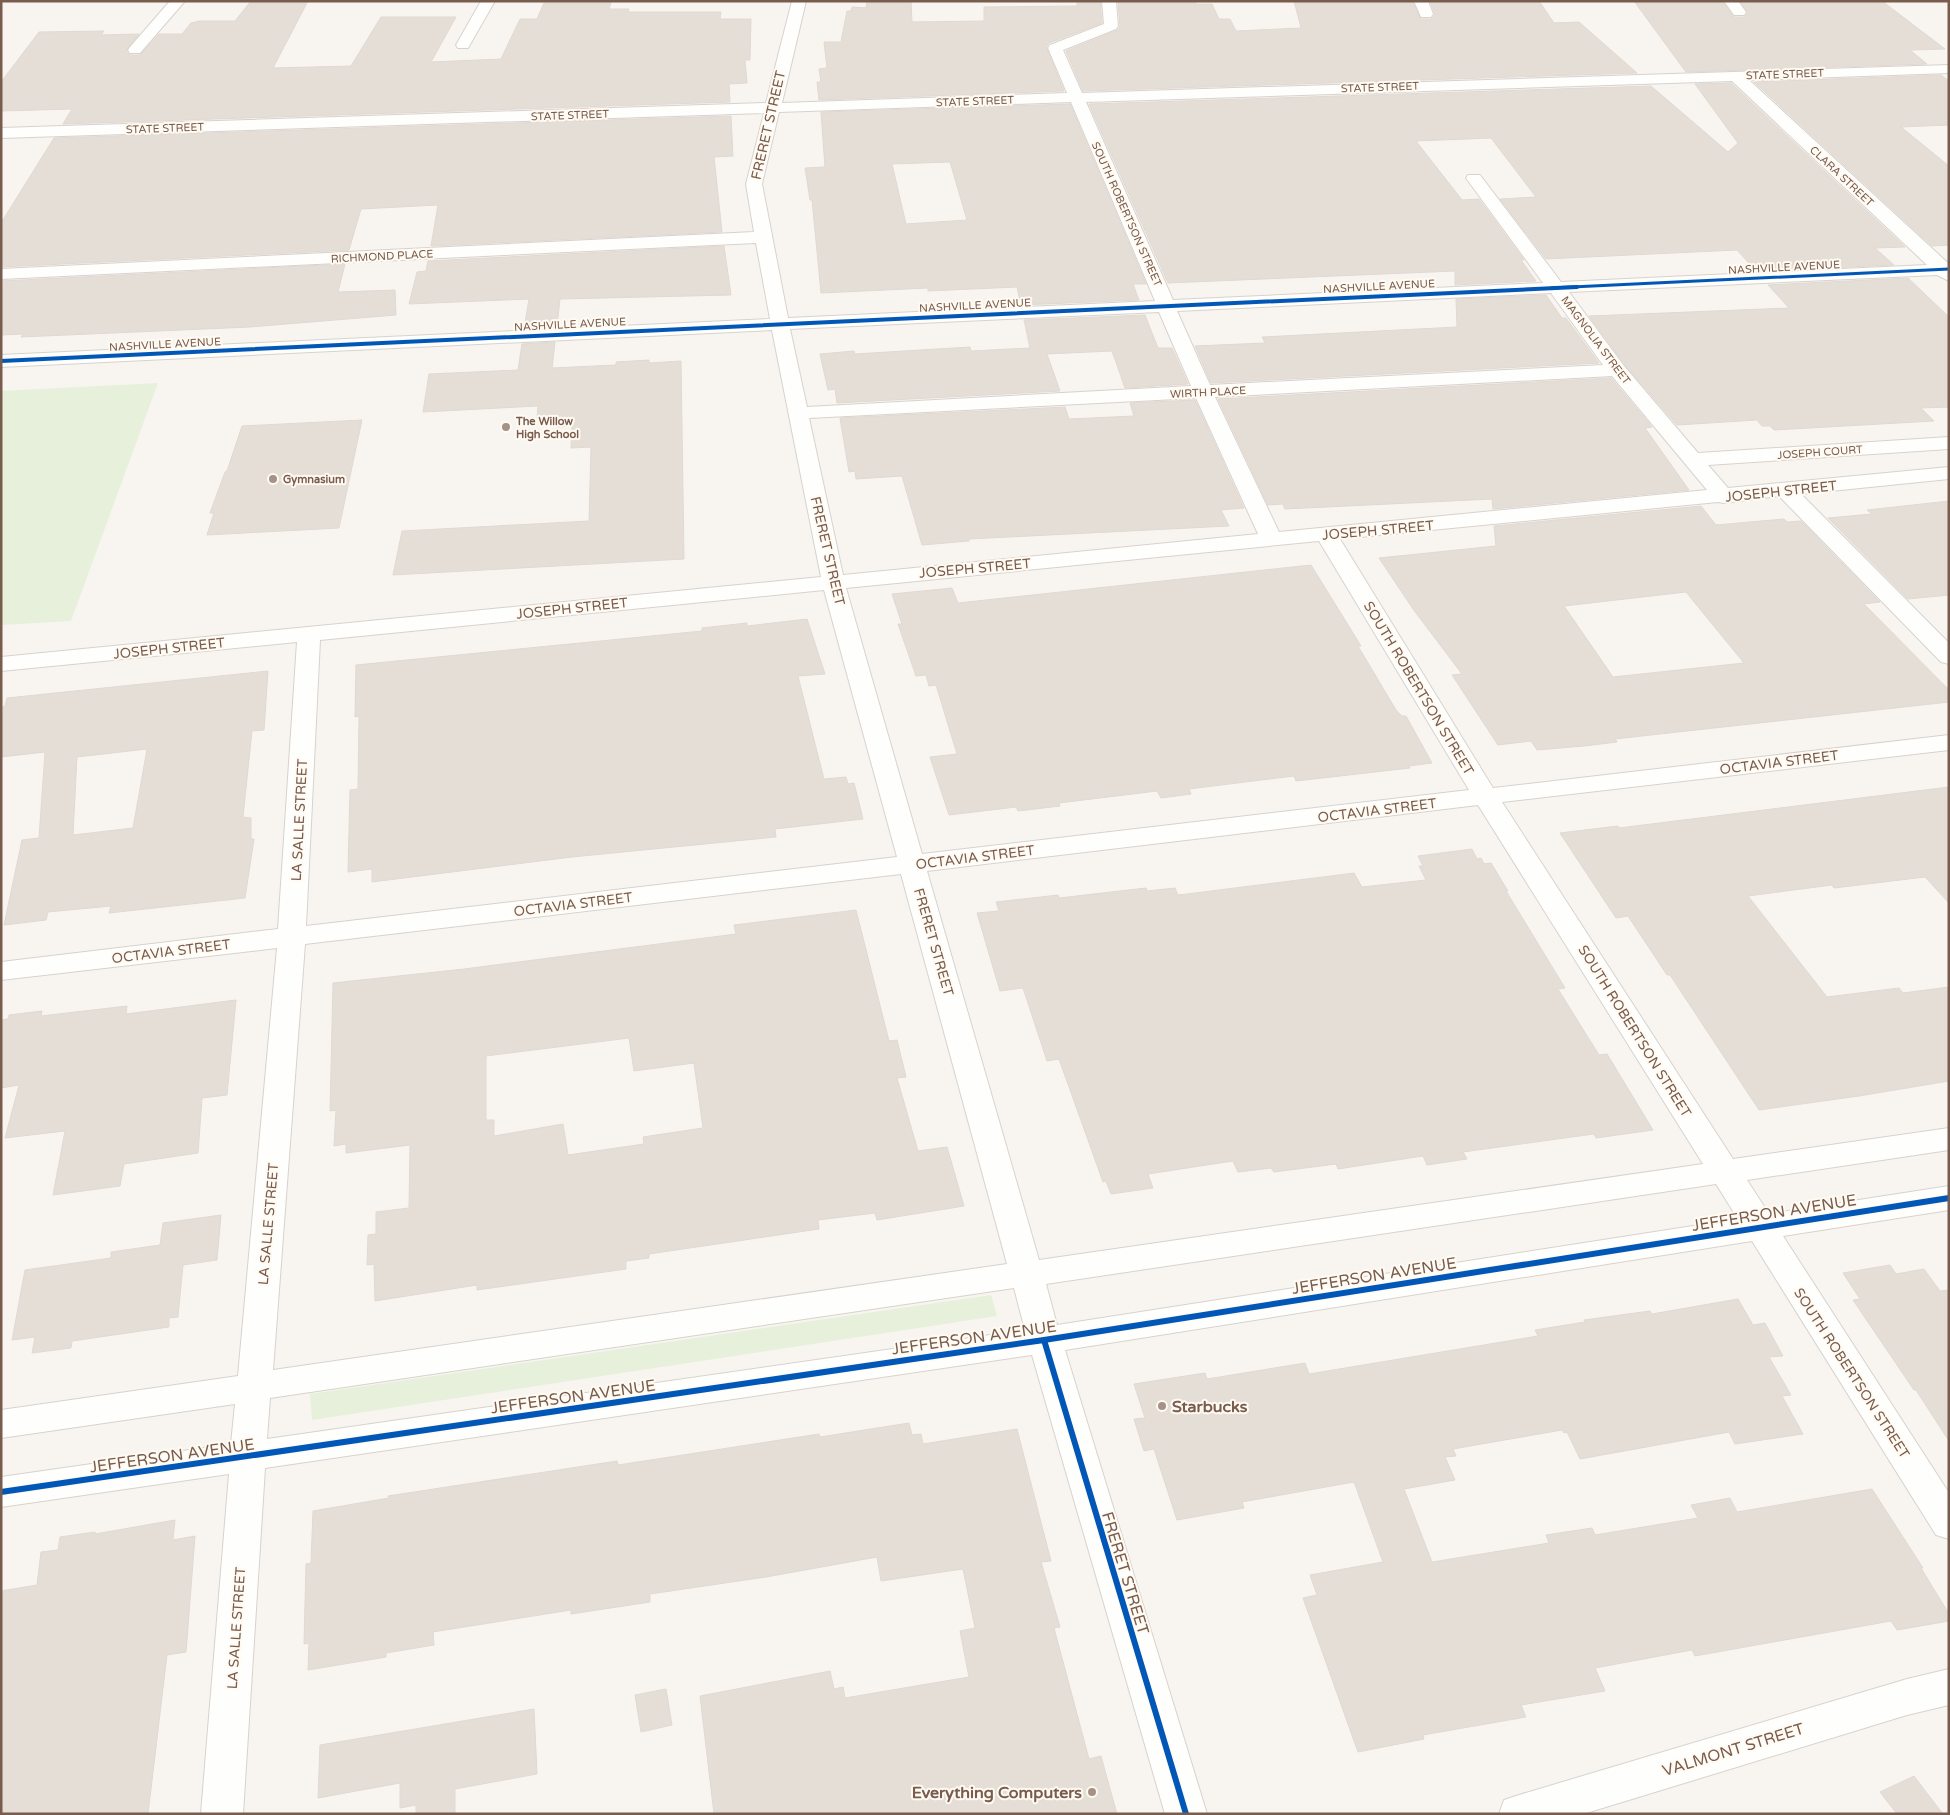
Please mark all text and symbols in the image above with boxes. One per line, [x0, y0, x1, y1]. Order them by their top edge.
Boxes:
street label: STATE STREET [1746, 67, 1825, 82]
street label: FRERET STREET [748, 68, 789, 181]
street label: STATE STREET [1341, 80, 1420, 95]
street label: STATE STREET [936, 94, 1015, 109]
street label: STATE STREET [531, 108, 610, 123]
street label: STATE STREET [126, 121, 205, 136]
street label: SOUTH ROBERTSON STREET [1089, 140, 1165, 289]
street label: CLARA STREET [1807, 143, 1876, 209]
street label: RICHMOND PLACE [330, 247, 434, 266]
street label: NASHVILLE AVENUE [1728, 258, 1840, 277]
street label: NASHVILLE AVENUE [1323, 277, 1435, 296]
street label: MAGNOLIA STREET [1558, 294, 1633, 387]
street label: NASHVILLE AVENUE [919, 296, 1031, 315]
street label: NASHVILLE AVENUE [514, 315, 626, 334]
street label: NASHVILLE AVENUE [109, 335, 221, 354]
street label: WIRTH PLACE [1170, 384, 1246, 401]
place label: The Willow High School [515, 415, 579, 442]
marker: The Willow High School [500, 421, 512, 433]
street label: JOSEPH COURT [1777, 443, 1863, 462]
marker: Gymnasium [267, 473, 279, 485]
place label: Gymnasium [283, 473, 345, 487]
street label: JOSEPH STREET [1724, 477, 1838, 506]
street label: FRERET STREET [807, 495, 848, 608]
street label: JOSEPH STREET [1321, 517, 1435, 544]
street label: JOSEPH STREET [918, 555, 1032, 582]
street label: JOSEPH STREET [515, 594, 629, 623]
street label: SOUTH ROBERTSON STREET [1360, 598, 1478, 779]
street label: JOSEPH STREET [112, 634, 226, 663]
street label: OCTAVIA STREET [1719, 747, 1840, 778]
street label: LA SALLE STREET [288, 758, 311, 882]
street label: OCTAVIA STREET [1317, 795, 1438, 826]
street label: OCTAVIA STREET [915, 842, 1036, 873]
street label: FRERET STREET [910, 886, 957, 999]
street label: OCTAVIA STREET [513, 889, 634, 920]
street label: OCTAVIA STREET [111, 936, 232, 967]
street label: SOUTH ROBERTSON STREET [1574, 942, 1695, 1121]
street label: LA SALLE STREET [255, 1162, 282, 1286]
street label: JEFFERSON AVENUE [1690, 1190, 1858, 1236]
street label: JEFFERSON AVENUE [1290, 1253, 1458, 1299]
street label: SOUTH ROBERTSON STREET [1790, 1285, 1913, 1462]
street label: JEFFERSON AVENUE [890, 1317, 1058, 1359]
street label: JEFFERSON AVENUE [489, 1376, 657, 1418]
place label: Starbucks [1172, 1397, 1248, 1417]
marker: Starbucks [1156, 1400, 1168, 1412]
street label: JEFFERSON AVENUE [88, 1435, 256, 1477]
street label: FRERET STREET [1097, 1509, 1153, 1637]
street label: LA SALLE STREET [224, 1566, 249, 1690]
street label: VALMONT STREET [1660, 1719, 1807, 1781]
place label: Everything Computers [912, 1783, 1082, 1803]
marker: Everything Computers [1086, 1786, 1098, 1798]

